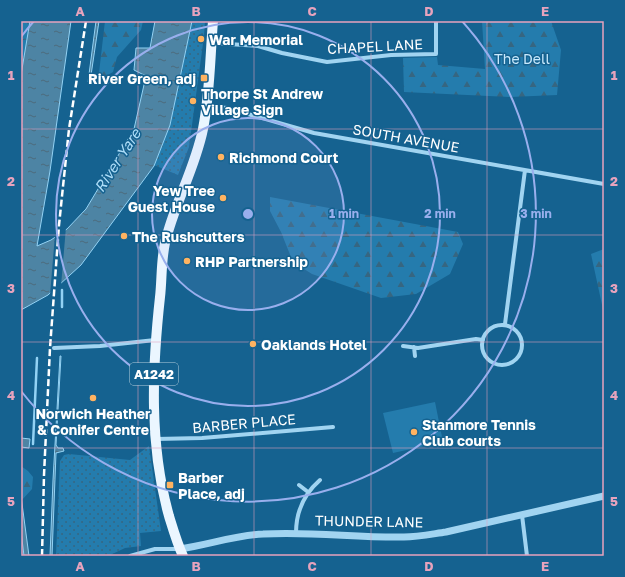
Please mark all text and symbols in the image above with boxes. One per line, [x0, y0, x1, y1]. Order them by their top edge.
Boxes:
text: A [75, 3, 85, 19]
text: B [191, 3, 201, 19]
text: C [307, 3, 317, 19]
text: D [424, 3, 434, 19]
text: E [541, 3, 549, 19]
place label: War Memorial [209, 31, 303, 48]
marker: War Memorial [196, 34, 206, 44]
street label: CHAPEL LANE [327, 35, 423, 57]
park label: The Dell [494, 50, 550, 67]
text: 1 [8, 67, 15, 83]
text: 1 [611, 67, 618, 83]
place label: River Green, adj [88, 70, 196, 87]
marker: River Green, adj [199, 73, 209, 83]
place label: Thorpe St Andrew Village Sign [201, 85, 324, 118]
marker: Thorpe St Andrew Village Sign [188, 96, 198, 106]
street label: SOUTH AVENUE [351, 120, 461, 156]
water label: River Yare [90, 124, 145, 195]
place label: Richmond Court [229, 149, 339, 166]
marker: Richmond Court [216, 152, 226, 162]
text: 2 [7, 173, 15, 189]
text: 2 [610, 173, 618, 189]
place label: Yew Tree Guest House [128, 182, 215, 215]
marker: Yew Tree Guest House [218, 193, 228, 203]
text: 1 min [329, 206, 359, 221]
text: 2 min [424, 206, 456, 221]
text: 3 min [520, 206, 552, 221]
centre of rings [241, 207, 255, 221]
place label: The Rushcutters [132, 228, 245, 245]
marker: The Rushcutters [119, 231, 129, 241]
place label: RHP Partnership [195, 253, 308, 270]
marker: RHP Partnership [182, 256, 192, 266]
text: 3 [7, 280, 15, 296]
text: 3 [610, 280, 618, 296]
place label: Oaklands Hotel [261, 336, 367, 353]
marker: Oaklands Hotel [248, 339, 258, 349]
road number: A1242 [130, 363, 178, 385]
text: 4 [7, 387, 15, 403]
text: 4 [610, 387, 618, 403]
marker: Norwich Heather & Conifer Centre [88, 393, 98, 403]
place label: Norwich Heather & Conifer Centre [35, 405, 151, 438]
street label: BARBER PLACE [192, 410, 296, 436]
place label: Stanmore Tennis Club courts [422, 416, 536, 449]
marker: Stanmore Tennis Club courts [409, 427, 419, 437]
place label: Barber Place, adj [178, 469, 245, 502]
marker: Barber Place, adj [165, 480, 175, 490]
text: 5 [7, 493, 15, 509]
text: 5 [610, 493, 618, 509]
street label: THUNDER LANE [315, 512, 423, 530]
text: A [75, 558, 85, 574]
text: B [191, 558, 201, 574]
text: C [307, 558, 317, 574]
text: D [424, 558, 434, 574]
text: E [541, 558, 549, 574]

